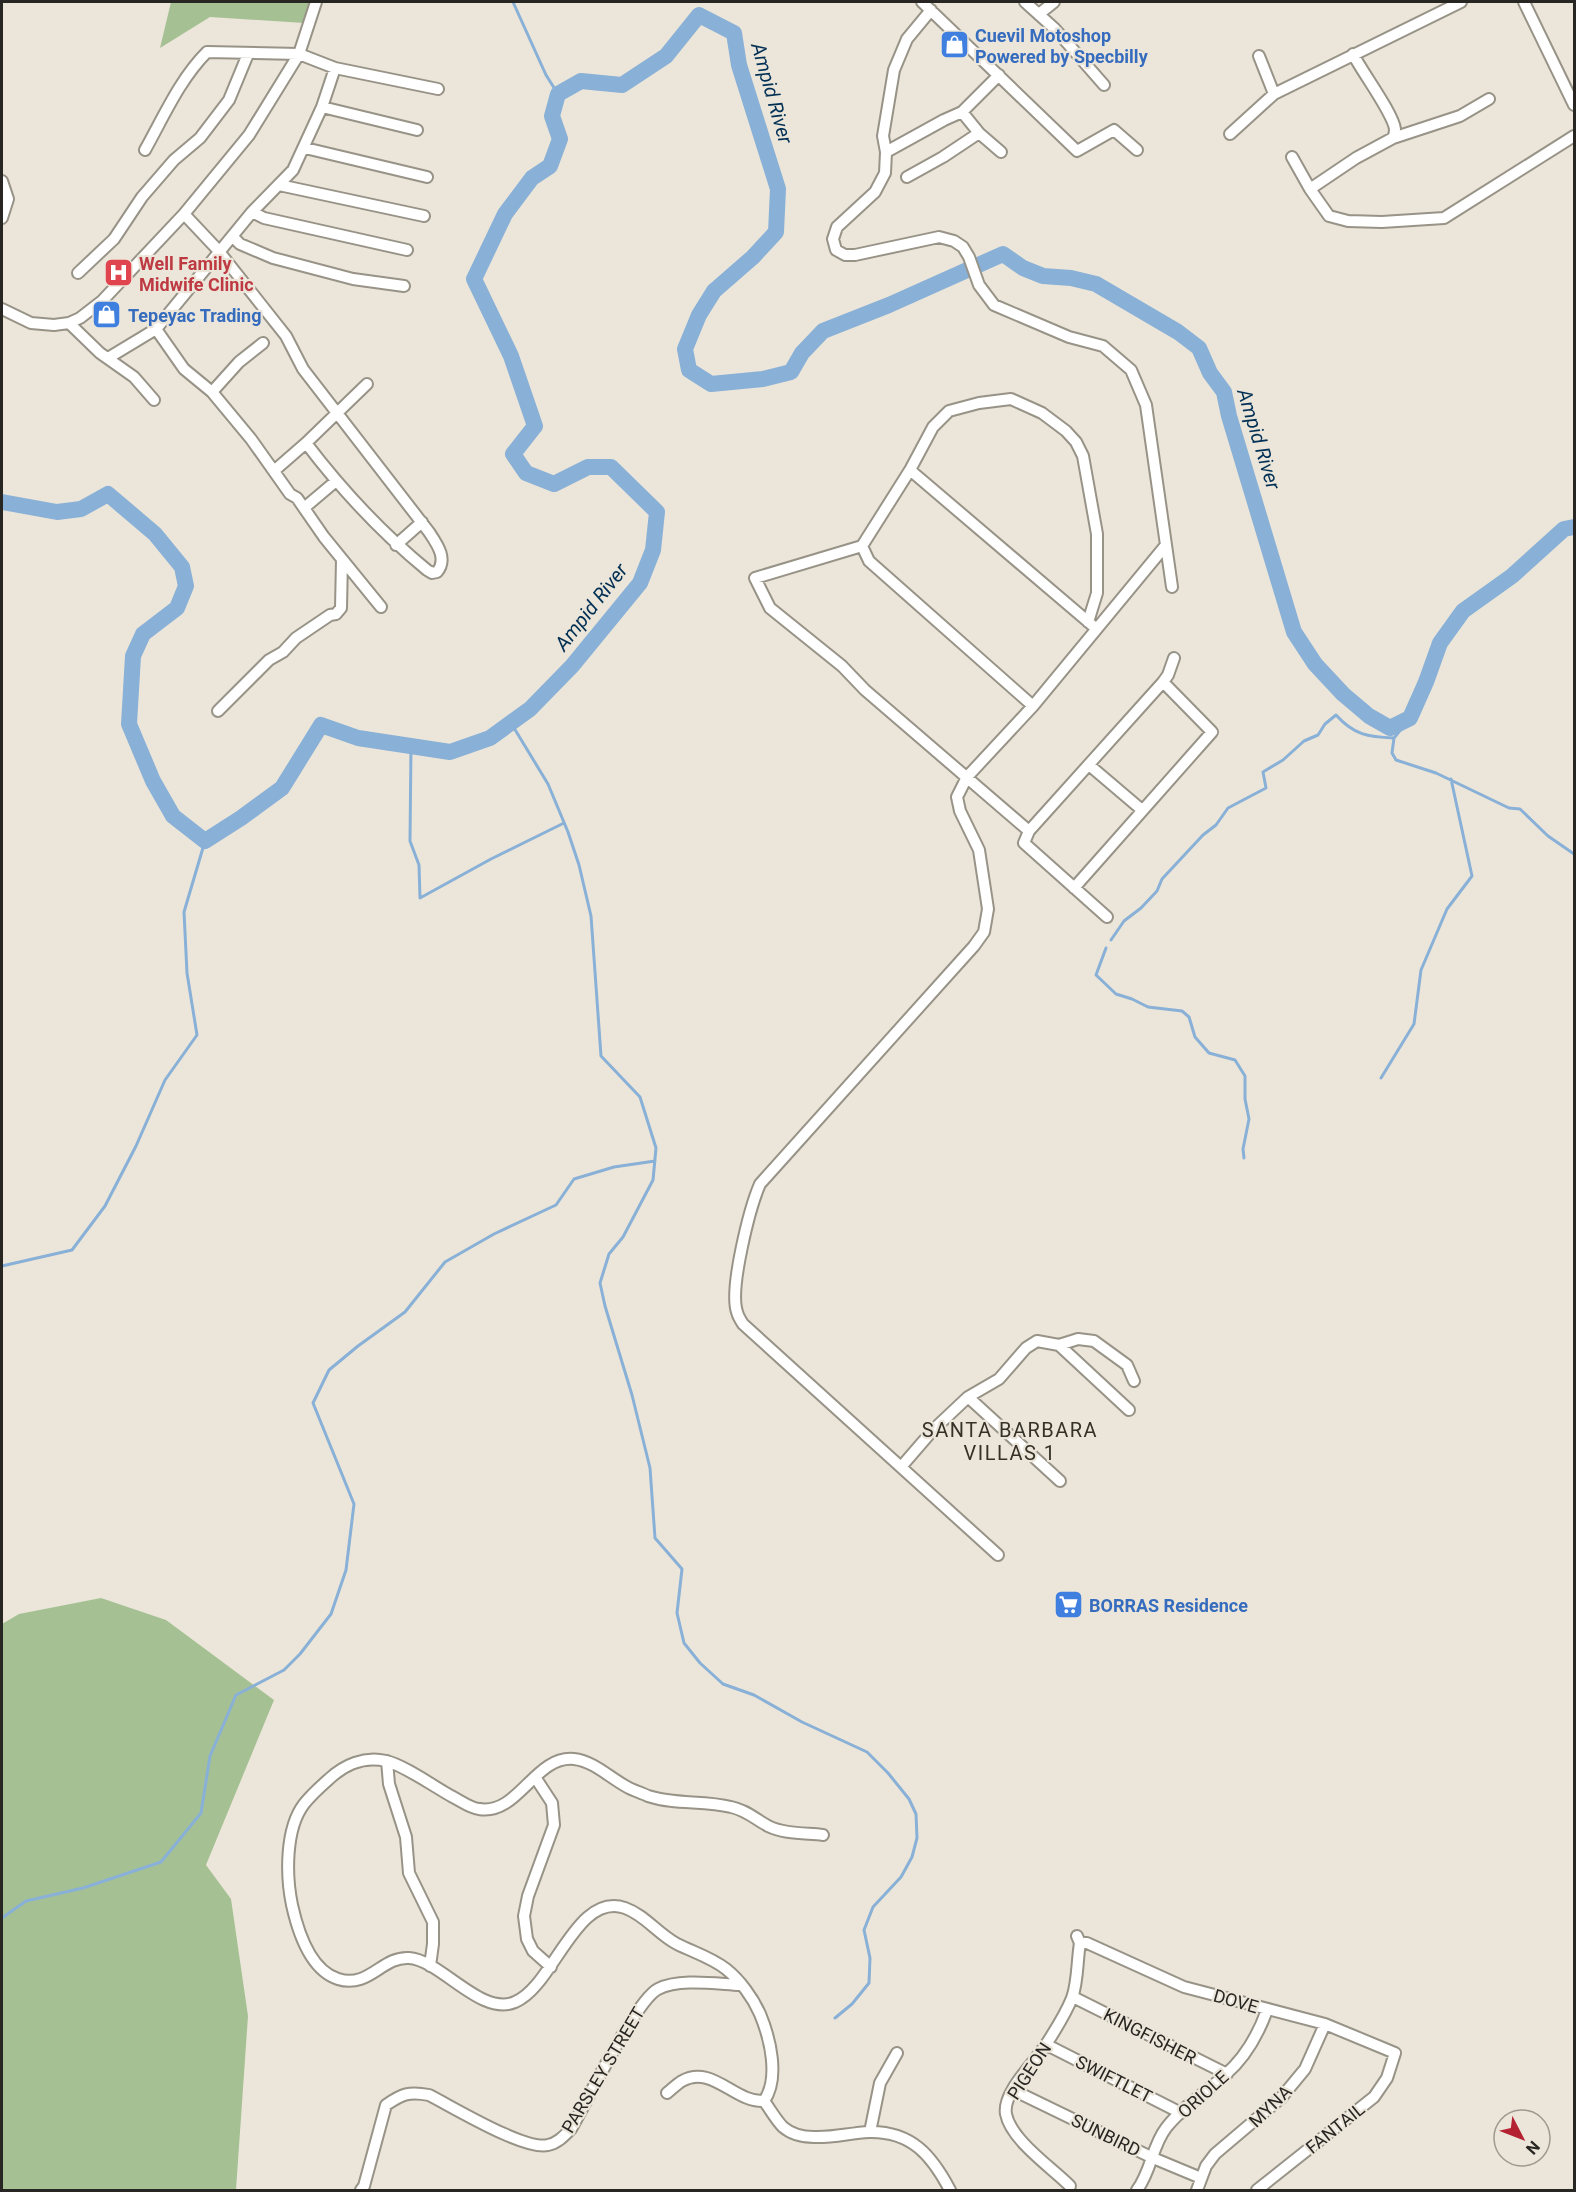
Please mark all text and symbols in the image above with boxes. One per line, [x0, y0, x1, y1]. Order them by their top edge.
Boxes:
place label: Cuevil Motoshop Powered by Specbilly [975, 25, 1149, 67]
shop icon: Cuevil Motoshop Powered by Specbilly [938, 29, 970, 61]
water label: Ampid River [746, 39, 798, 148]
place label: Well Family Midwife Clinic [139, 253, 254, 295]
hospital icon: Well Family Midwife Clinic [102, 257, 134, 289]
shop icon: Tepeyac Trading [91, 299, 123, 331]
place label: Tepeyac Trading [128, 305, 262, 326]
water label: Ampid River [1232, 385, 1286, 494]
water label: Ampid River [549, 558, 633, 656]
district label: SANTA BARBARA VILLAS 1 [922, 1418, 1098, 1465]
supermarket icon: BORRAS Residence [1052, 1589, 1084, 1621]
place label: BORRAS Residence [1089, 1595, 1248, 1616]
street label: DOVE [1211, 1985, 1261, 2017]
street label: PARSLEY STREET [557, 2003, 649, 2137]
street label: KINGFISHER [1100, 2004, 1200, 2068]
street label: PIGEON [1003, 2038, 1055, 2104]
street label: SWIFTLET [1072, 2051, 1156, 2107]
street label: ORIOLE [1173, 2066, 1233, 2122]
street label: MYNA [1244, 2081, 1296, 2131]
street label: FANTAIL [1302, 2098, 1369, 2158]
north arrow [1492, 2108, 1552, 2168]
street label: SUNBIRD [1068, 2109, 1144, 2161]
text: N [1522, 2137, 1544, 2158]

